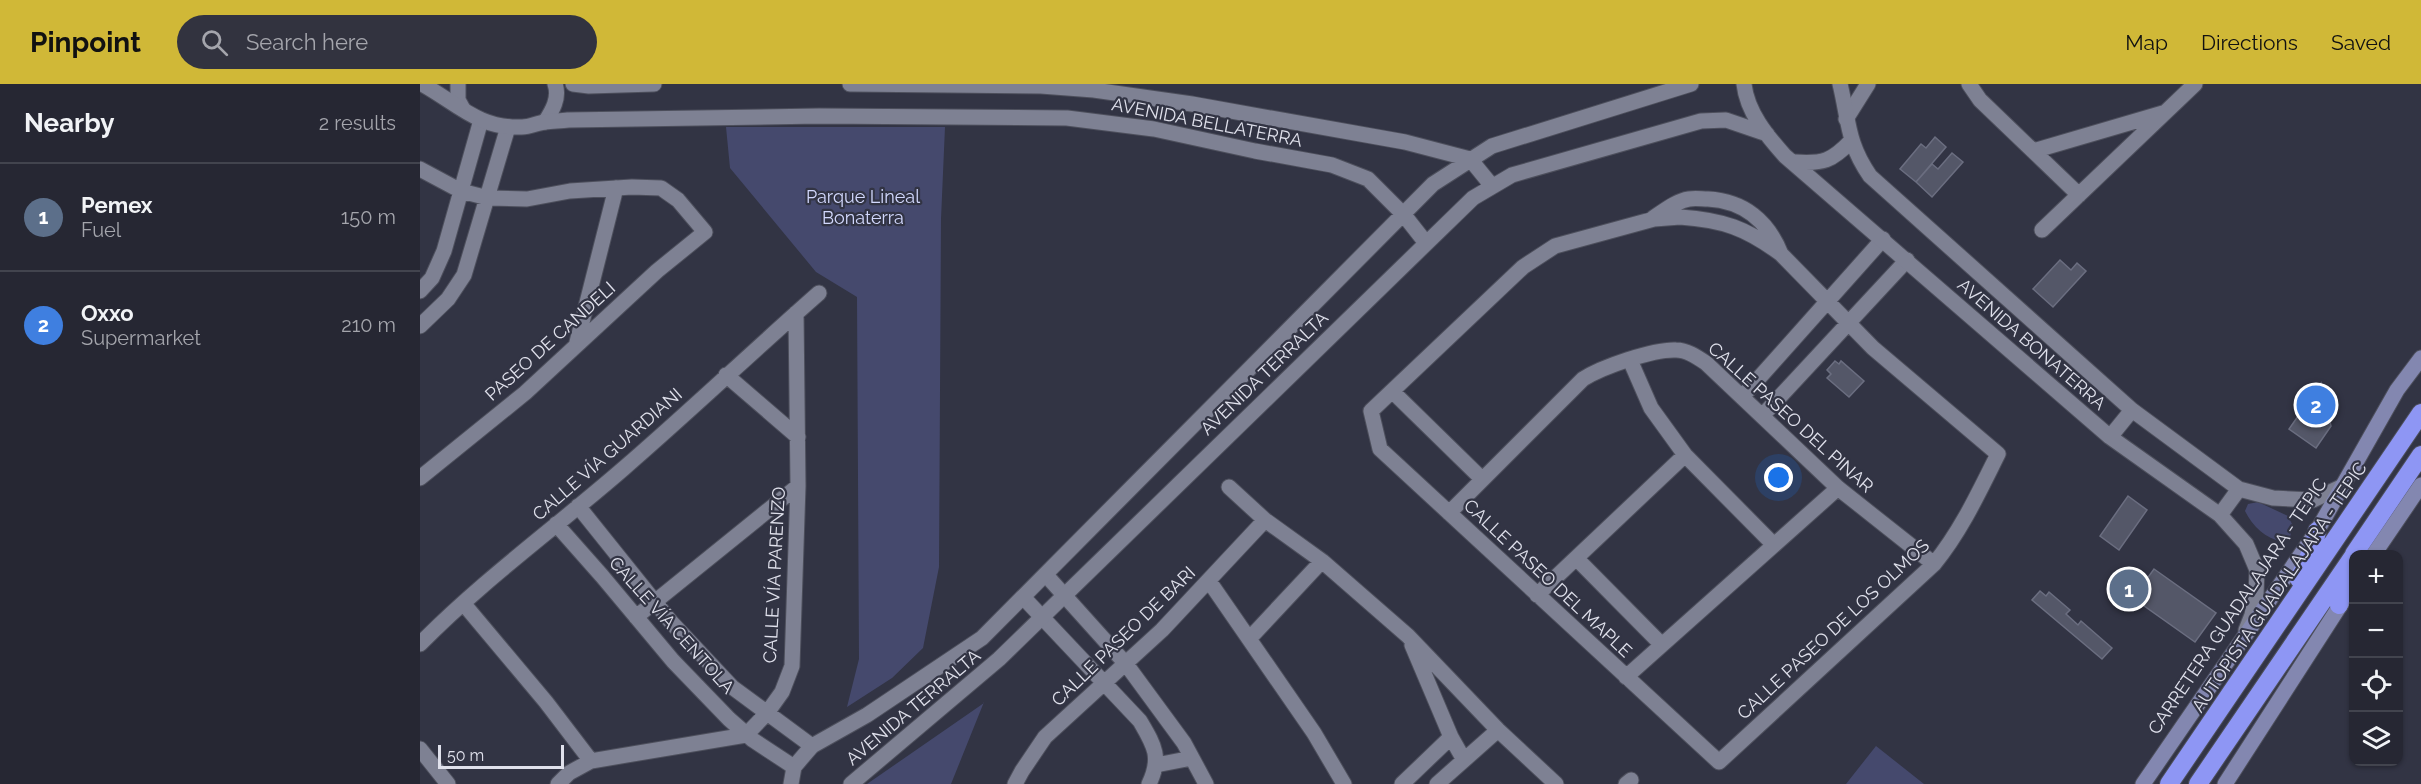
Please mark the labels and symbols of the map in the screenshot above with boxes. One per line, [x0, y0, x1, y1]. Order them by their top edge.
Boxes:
street label: AVENIDA BELLATERRA [1110, 93, 1304, 151]
park label: Parque Lineal Bonaterra [806, 186, 920, 228]
street label: AVENIDA BONATERRA [1954, 274, 2110, 414]
street label: PASEO DE CANDELI [481, 277, 619, 405]
street label: AVENIDA TERRALTA [1196, 307, 1332, 439]
street label: CALLE PASEO DEL PINAR [1704, 337, 1878, 497]
pin: 2 [2296, 382, 2336, 428]
street label: CALLE VÍA GUARDIANI [527, 383, 686, 525]
street label: AUTOPISTA GUADALAJARA - TEPIC [2187, 458, 2371, 716]
your location [1764, 463, 1793, 492]
street label: CARRETERA GUADALAJARA - TEPIC [2143, 474, 2331, 738]
street label: CALLE VÍA PARENZO [758, 486, 789, 664]
street label: CALLE PASEO DEL MAPLE [1460, 495, 1636, 661]
street label: CALLE PASEO DE LOS OLMOS [1733, 534, 1933, 723]
street label: CALLE VÍA CENTOLA [605, 552, 740, 698]
street label: CALLE PASEO DE BARI [1047, 562, 1199, 710]
pin: 1 [2110, 566, 2148, 612]
street label: AVENIDA TERRALTA [842, 645, 984, 769]
scale bar [438, 742, 564, 770]

